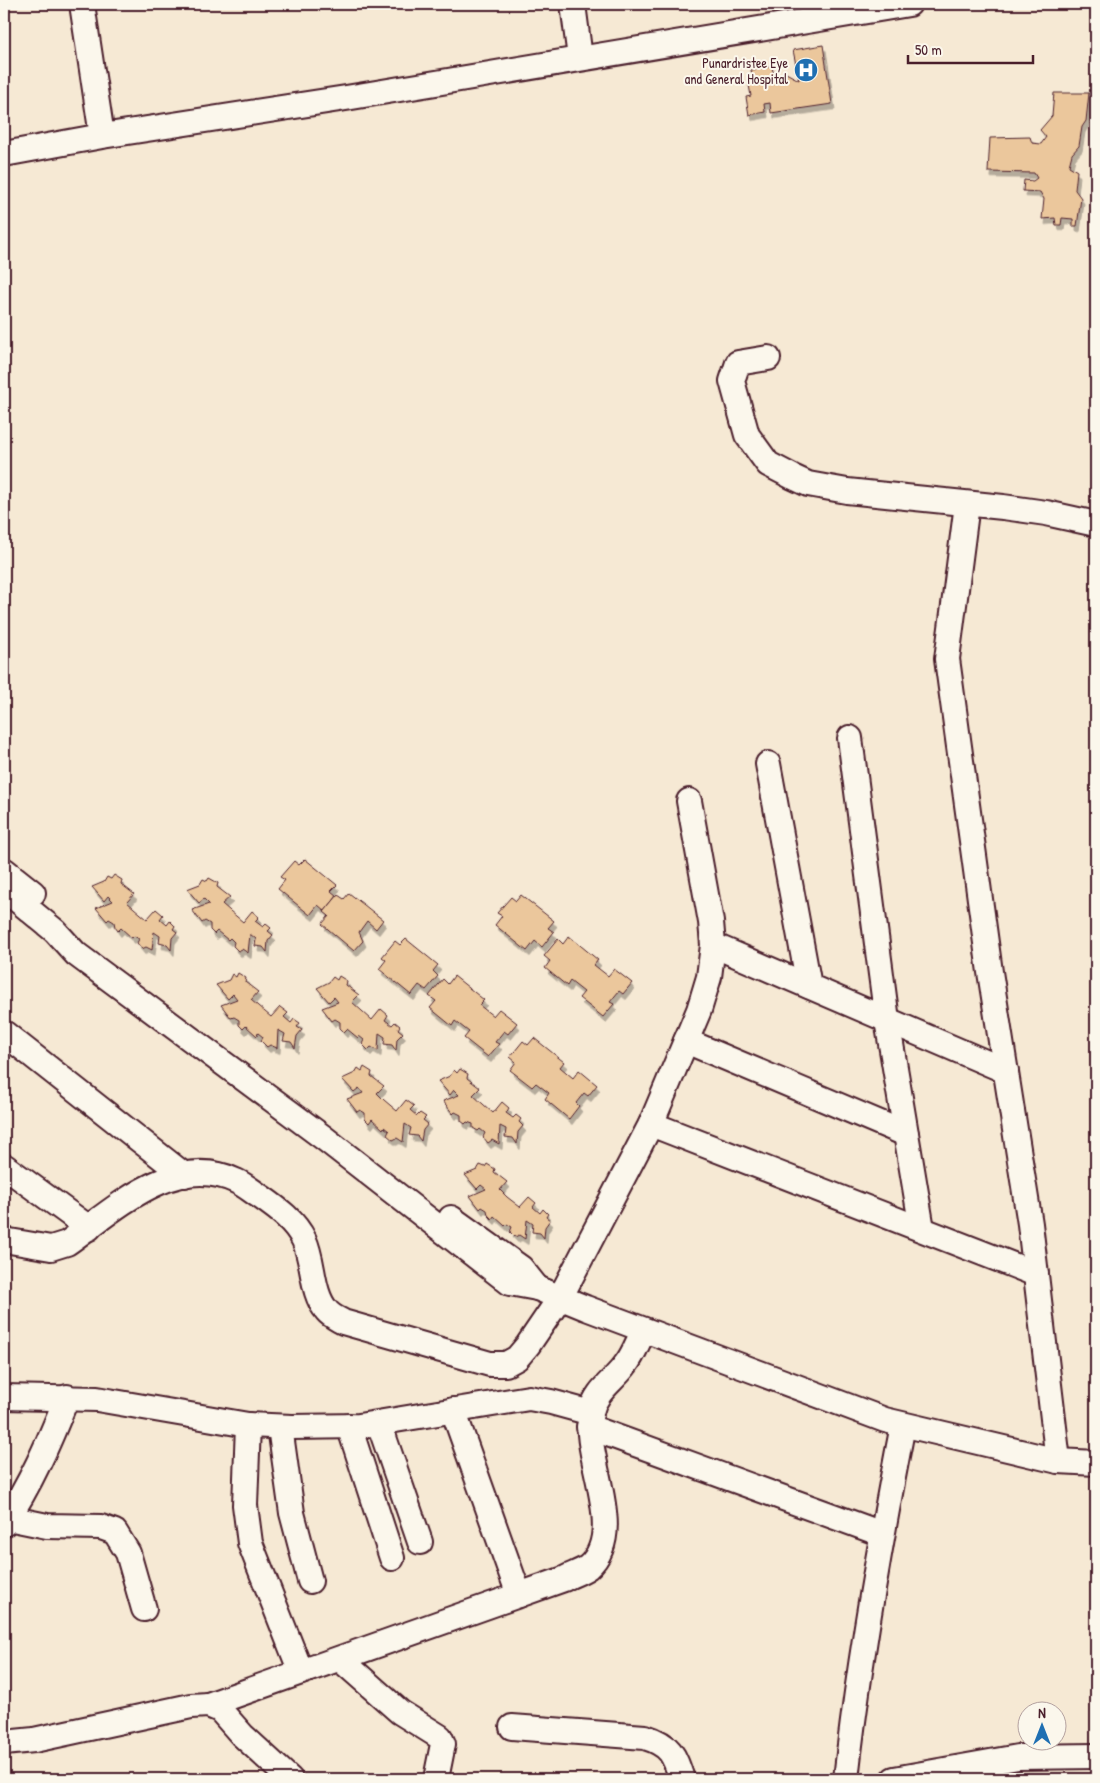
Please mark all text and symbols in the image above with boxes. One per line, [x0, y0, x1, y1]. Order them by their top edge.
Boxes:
scale bar [908, 32, 1032, 64]
text: 50 m [915, 39, 942, 60]
place label: Punardristee Eye and General Hospital [685, 53, 788, 89]
hospital icon: Punardristee Eye and General Hospital [793, 57, 819, 83]
north arrow [1018, 1700, 1068, 1750]
text: N [1038, 1703, 1046, 1722]

